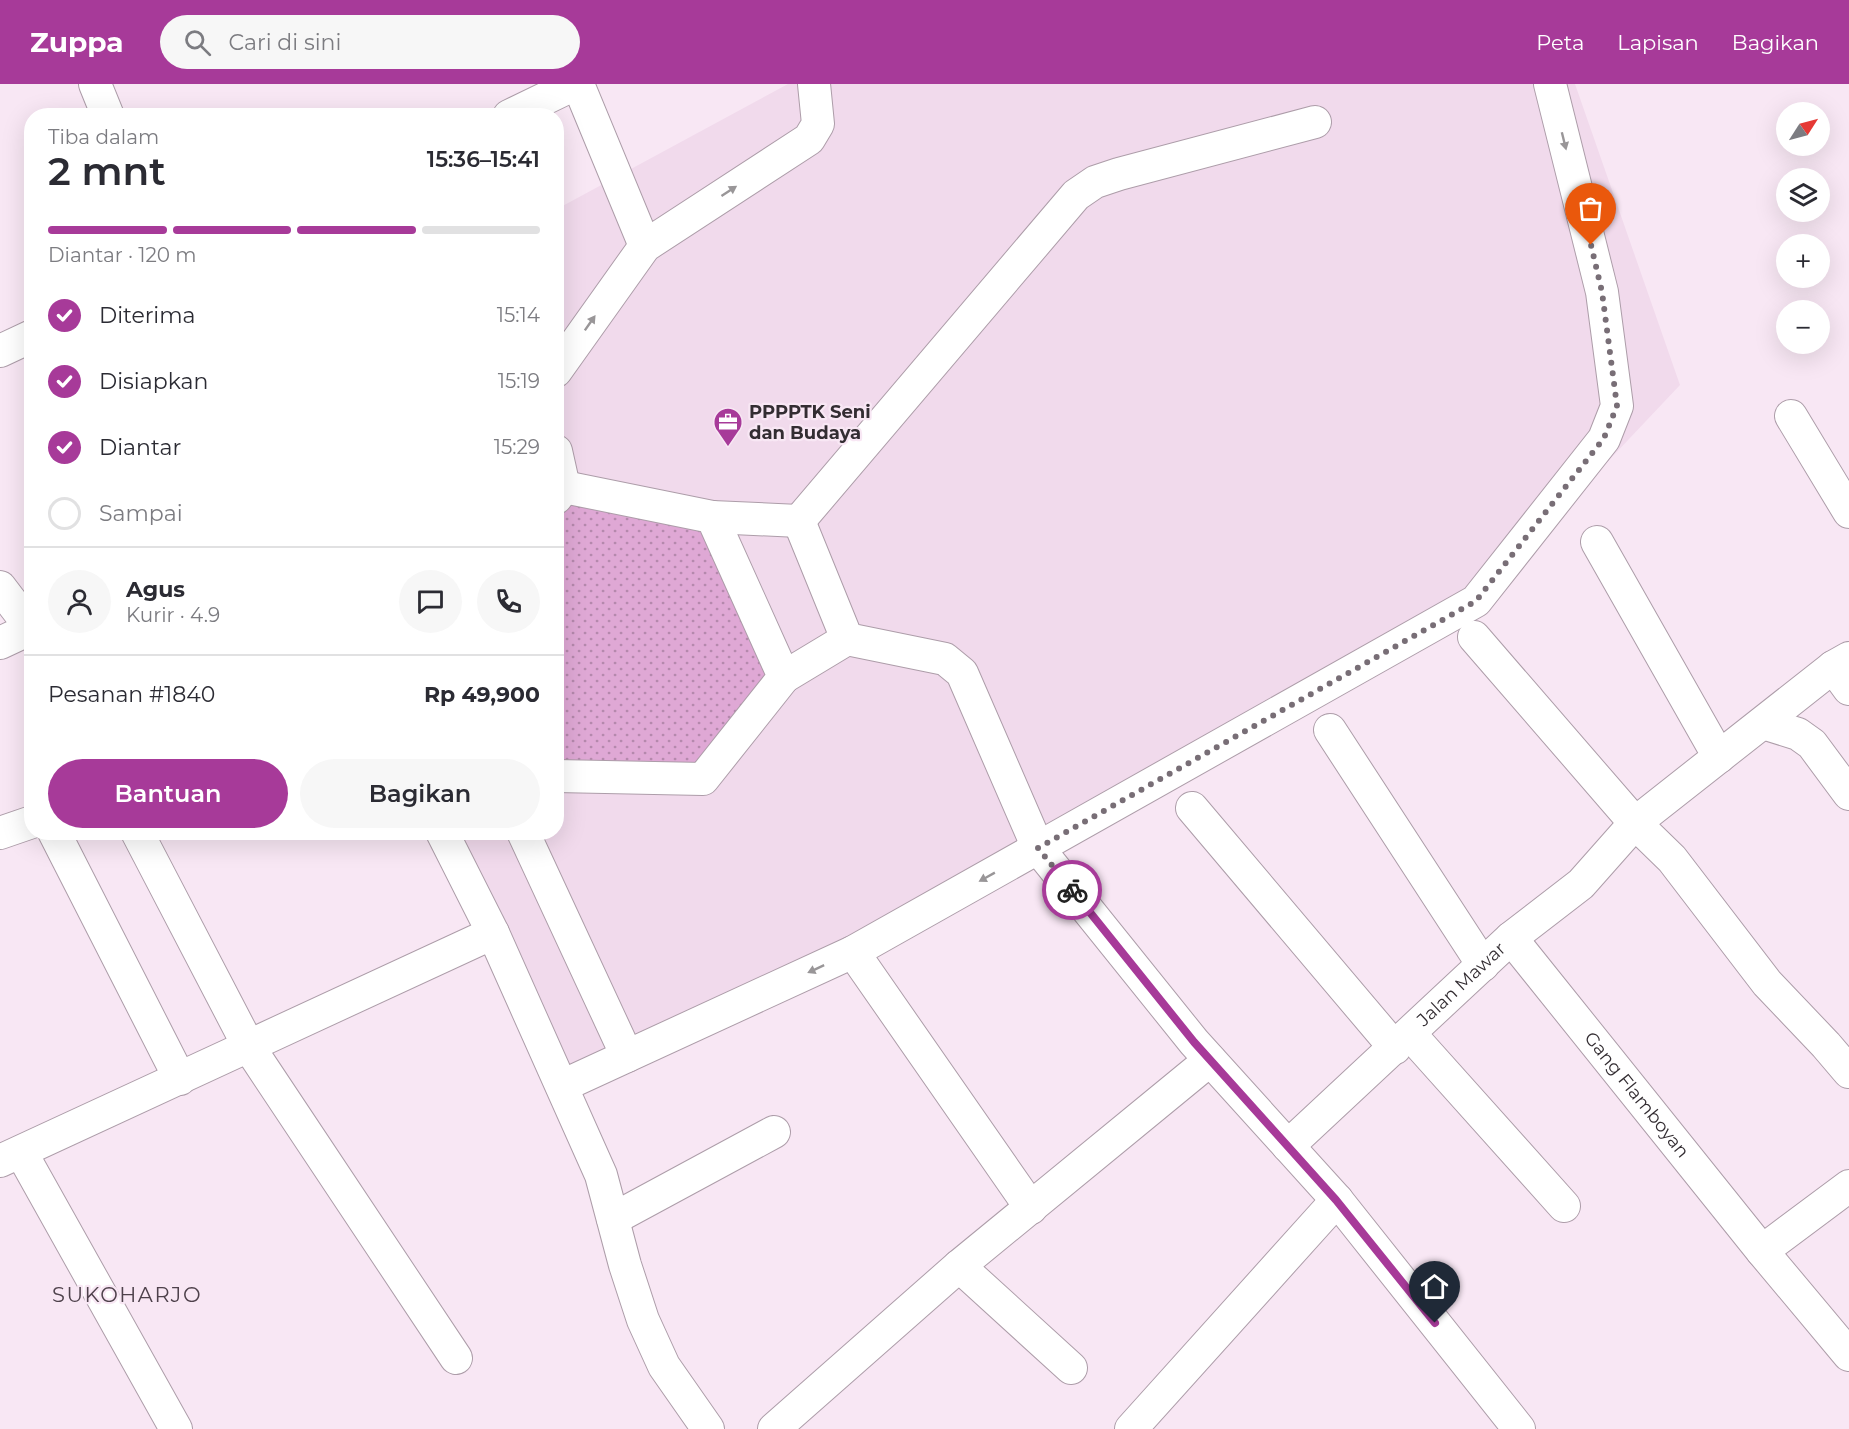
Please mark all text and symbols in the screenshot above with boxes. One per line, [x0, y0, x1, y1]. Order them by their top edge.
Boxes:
search box [160, 15, 580, 69]
text: Zuppa [30, 25, 124, 59]
icon: search [181, 26, 214, 59]
text: Cari di sini [229, 29, 341, 56]
text: Peta [1536, 30, 1584, 55]
text: Lapisan [1617, 30, 1699, 55]
text: Bagikan [1732, 30, 1819, 55]
north arrow [1776, 102, 1830, 156]
map controls [1776, 102, 1830, 354]
text: Tiba dalam [48, 125, 159, 149]
one-way arrow [1560, 132, 1570, 150]
text: 15:36–15:41 [427, 146, 540, 173]
text: 2 mnt [48, 147, 166, 195]
button: layers [1776, 168, 1830, 222]
pin [1565, 183, 1616, 245]
one-way arrow [720, 185, 736, 197]
icon: bag [1574, 192, 1607, 225]
button: + [1776, 234, 1830, 288]
text: Diantar · 120 m [48, 243, 197, 267]
icon: check [48, 299, 81, 332]
button: − [1776, 300, 1830, 354]
text: Diterima [99, 302, 196, 329]
text: 15:14 [497, 303, 540, 327]
one-way arrow [584, 316, 596, 332]
icon: check [48, 365, 81, 398]
text: Disiapkan [99, 368, 208, 395]
text: 15:19 [498, 369, 540, 393]
place label: PPPPTK Seni dan Budaya [749, 401, 871, 444]
office icon: PPPPTK Seni dan Budaya [712, 406, 744, 448]
icon: check [48, 431, 81, 464]
text: Diantar [99, 434, 181, 461]
text: 15:29 [494, 435, 540, 459]
text: Sampai [99, 500, 183, 527]
button: person [48, 570, 111, 633]
button: chat [399, 570, 462, 633]
button: phone [477, 570, 540, 633]
text: Agus [126, 576, 185, 603]
text: Kurir · 4.9 [126, 603, 220, 627]
text: Pesanan #1840 [48, 681, 215, 708]
text: Rp 49,900 [424, 681, 540, 708]
button: Bantuan [48, 759, 288, 828]
button: Bagikan [300, 759, 540, 828]
courier [1042, 860, 1102, 920]
one-way arrow [979, 871, 995, 882]
icon: bike [1056, 874, 1089, 907]
street label: Jalan Mawar [1412, 938, 1510, 1032]
one-way arrow [807, 965, 824, 974]
street label: Gang Flamboyan [1580, 1027, 1694, 1162]
pin [1409, 1261, 1460, 1323]
icon: home [1418, 1270, 1451, 1303]
district label: SUKOHARJO [52, 1282, 202, 1307]

